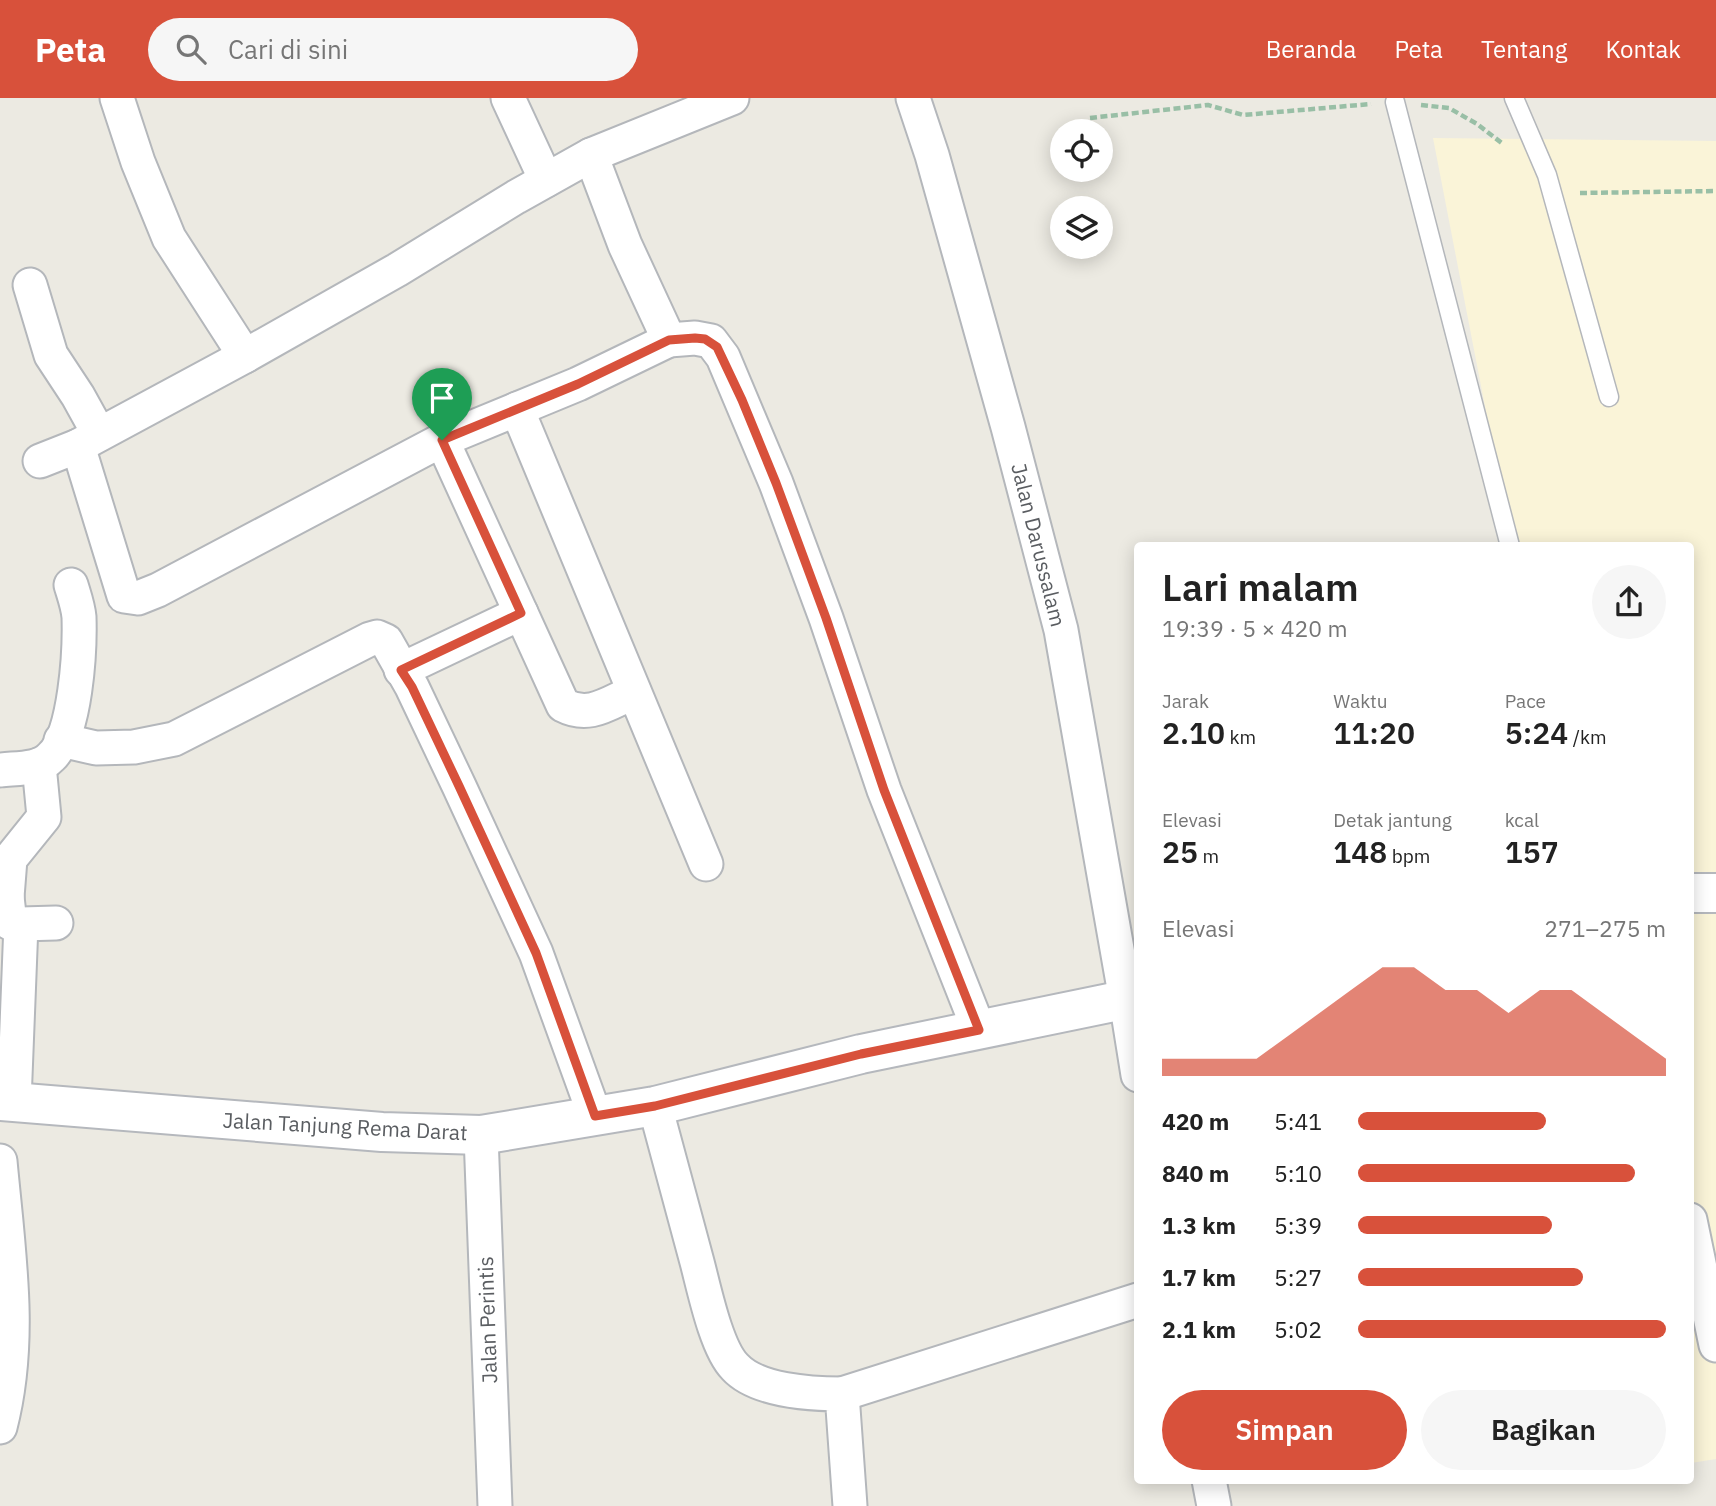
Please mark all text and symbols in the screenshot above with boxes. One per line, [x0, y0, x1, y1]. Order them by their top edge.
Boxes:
search box [148, 18, 638, 81]
text: Peta [35, 28, 106, 71]
icon: search [172, 30, 210, 68]
text: Cari di sini [228, 32, 348, 66]
text: Beranda [1266, 33, 1356, 65]
text: Peta [1394, 33, 1443, 65]
text: Tentang [1481, 33, 1567, 65]
text: Kontak [1605, 33, 1681, 65]
map controls [1050, 119, 1113, 259]
button: locate [1050, 119, 1113, 182]
button: layers [1050, 196, 1113, 259]
pin [412, 368, 472, 440]
icon: arrive [423, 379, 461, 417]
street label: Jalan Darussalam [1005, 460, 1073, 629]
text: Lari malam [1162, 562, 1359, 611]
button: share [1592, 565, 1666, 639]
text: 19:39 · 5 × 420 m [1162, 613, 1348, 643]
text: Jarak [1162, 689, 1209, 713]
text: Waktu [1333, 689, 1388, 713]
text: Pace [1505, 689, 1546, 713]
text: 2.10 [1162, 713, 1225, 752]
text: 11:20 [1333, 713, 1415, 752]
text: 5:24 [1505, 713, 1568, 752]
text: km [1225, 725, 1256, 749]
text: /km [1568, 725, 1607, 749]
text: Elevasi [1162, 808, 1222, 832]
text: Detak jantung [1333, 808, 1452, 832]
text: kcal [1505, 808, 1539, 832]
text: 25 [1162, 832, 1198, 871]
text: 148 [1333, 832, 1387, 871]
text: 157 [1505, 832, 1559, 871]
text: m [1198, 844, 1219, 868]
text: bpm [1387, 844, 1430, 868]
text: Elevasi [1162, 913, 1234, 943]
text: 271–275 m [1544, 913, 1666, 943]
street label: Jalan Tanjung Rema Darat [222, 1106, 468, 1146]
text: 420 m [1162, 1106, 1229, 1136]
text: 5:41 [1274, 1106, 1322, 1136]
text: 840 m [1162, 1158, 1229, 1188]
text: 5:10 [1274, 1158, 1322, 1188]
text: 1.3 km [1162, 1210, 1236, 1240]
text: 5:39 [1274, 1210, 1322, 1240]
street label: Jalan Perintis [471, 1256, 503, 1384]
text: 1.7 km [1162, 1262, 1236, 1292]
text: 5:27 [1274, 1262, 1322, 1292]
text: 2.1 km [1162, 1314, 1236, 1344]
text: 5:02 [1274, 1314, 1322, 1344]
button: Simpan [1162, 1390, 1407, 1470]
button: Bagikan [1421, 1390, 1666, 1470]

